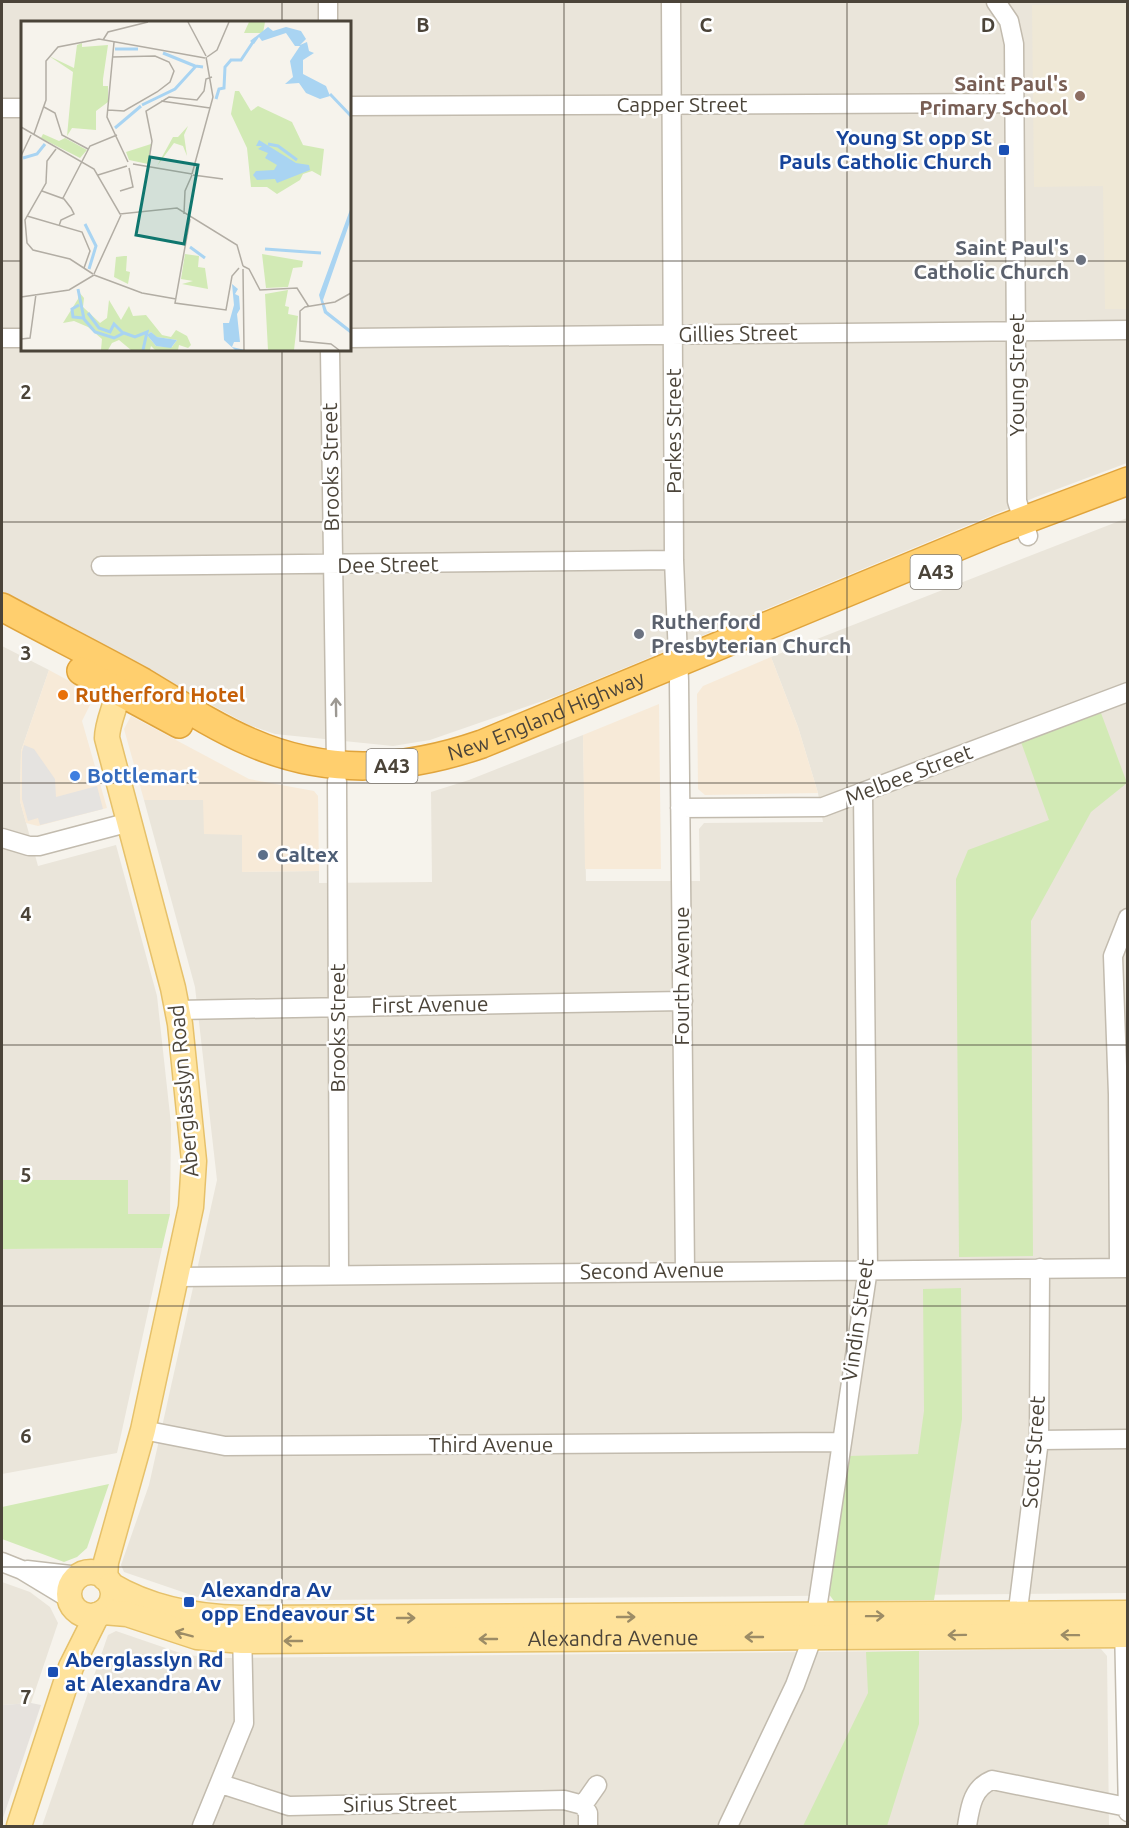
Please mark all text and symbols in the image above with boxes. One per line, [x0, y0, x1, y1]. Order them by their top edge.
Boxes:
text: B [416, 13, 430, 36]
text: C [700, 13, 713, 36]
text: D [981, 13, 995, 36]
inset map [21, 21, 351, 351]
place label: Saint Paul's Primary School [919, 71, 1068, 119]
marker: Saint Paul's Primary School [1073, 89, 1087, 103]
street label: Capper Street [616, 92, 748, 116]
place label: Young St opp St Pauls Catholic Church [779, 125, 992, 173]
marker: Young St opp St Pauls Catholic Church [997, 143, 1011, 157]
place label: Saint Paul's Catholic Church [913, 235, 1069, 283]
marker: Saint Paul's Catholic Church [1074, 253, 1088, 267]
street label: Young Street [1004, 313, 1028, 437]
street label: Gillies Street [678, 320, 798, 346]
street label: Parkes Street [661, 368, 685, 494]
text: 2 [20, 380, 32, 403]
street label: Brooks Street [317, 402, 343, 532]
street label: Dee Street [337, 551, 439, 577]
road number: A43 [910, 555, 962, 589]
place label: Rutherford Presbyterian Church [651, 609, 851, 657]
marker: Rutherford Presbyterian Church [632, 627, 646, 641]
text: 3 [20, 641, 32, 664]
street label: New England Highway [445, 665, 648, 765]
place label: Rutherford Hotel [75, 682, 245, 706]
marker: Rutherford Hotel [56, 688, 70, 702]
one-way arrow [330, 697, 341, 717]
street label: Melbee Street [842, 739, 976, 809]
road number: A43 [366, 749, 418, 783]
place label: Bottlemart [87, 763, 197, 787]
marker: Bottlemart [68, 769, 82, 783]
place label: Caltex [275, 842, 339, 866]
marker: Caltex [256, 848, 270, 862]
text: 4 [20, 902, 32, 925]
street label: Fourth Avenue [669, 906, 693, 1046]
street label: Brooks Street [325, 963, 349, 1093]
street label: First Avenue [371, 991, 489, 1017]
street label: Aberglasslyn Road [164, 1004, 202, 1178]
text: 5 [20, 1163, 32, 1186]
street label: Second Avenue [580, 1257, 724, 1283]
street label: Vindin Street [837, 1257, 878, 1383]
street label: Scott Street [1017, 1395, 1049, 1509]
text: 6 [20, 1424, 32, 1447]
street label: Third Avenue [429, 1432, 553, 1456]
place label: Alexandra Av opp Endeavour St [201, 1577, 375, 1625]
marker: Alexandra Av opp Endeavour St [182, 1595, 196, 1609]
one-way arrow [864, 1610, 884, 1622]
one-way arrow [615, 1611, 635, 1623]
one-way arrow [395, 1612, 415, 1624]
street label: Alexandra Avenue [528, 1625, 699, 1650]
one-way arrow [175, 1628, 194, 1640]
one-way arrow [947, 1629, 967, 1641]
one-way arrow [1060, 1629, 1080, 1640]
one-way arrow [745, 1631, 765, 1643]
one-way arrow [479, 1633, 499, 1645]
one-way arrow [284, 1635, 304, 1647]
place label: Aberglasslyn Rd at Alexandra Av [65, 1647, 224, 1695]
marker: Aberglasslyn Rd at Alexandra Av [46, 1665, 60, 1679]
text: 7 [20, 1685, 32, 1708]
street label: Sirius Street [343, 1790, 457, 1816]

